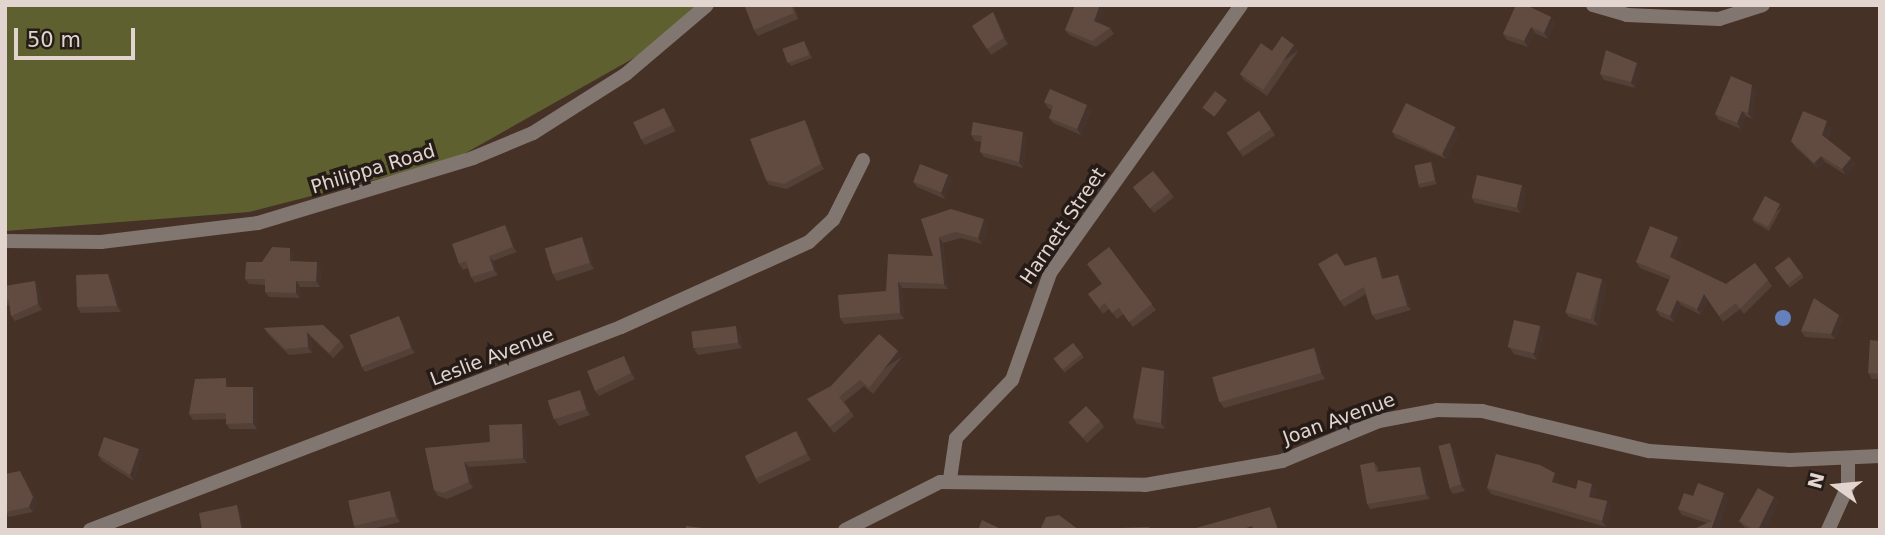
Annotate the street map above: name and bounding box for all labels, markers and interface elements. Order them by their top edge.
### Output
scale bar [18,14,138,58]
text: 50 m [27,28,81,52]
street label: Philippa Road [308,139,438,199]
street label: Harnett Street [1016,163,1110,289]
street label: Leslie Avenue [427,323,557,391]
street label: Joan Avenue [1280,388,1398,450]
north arrow [1801,451,1871,521]
text: N [1803,470,1828,491]

